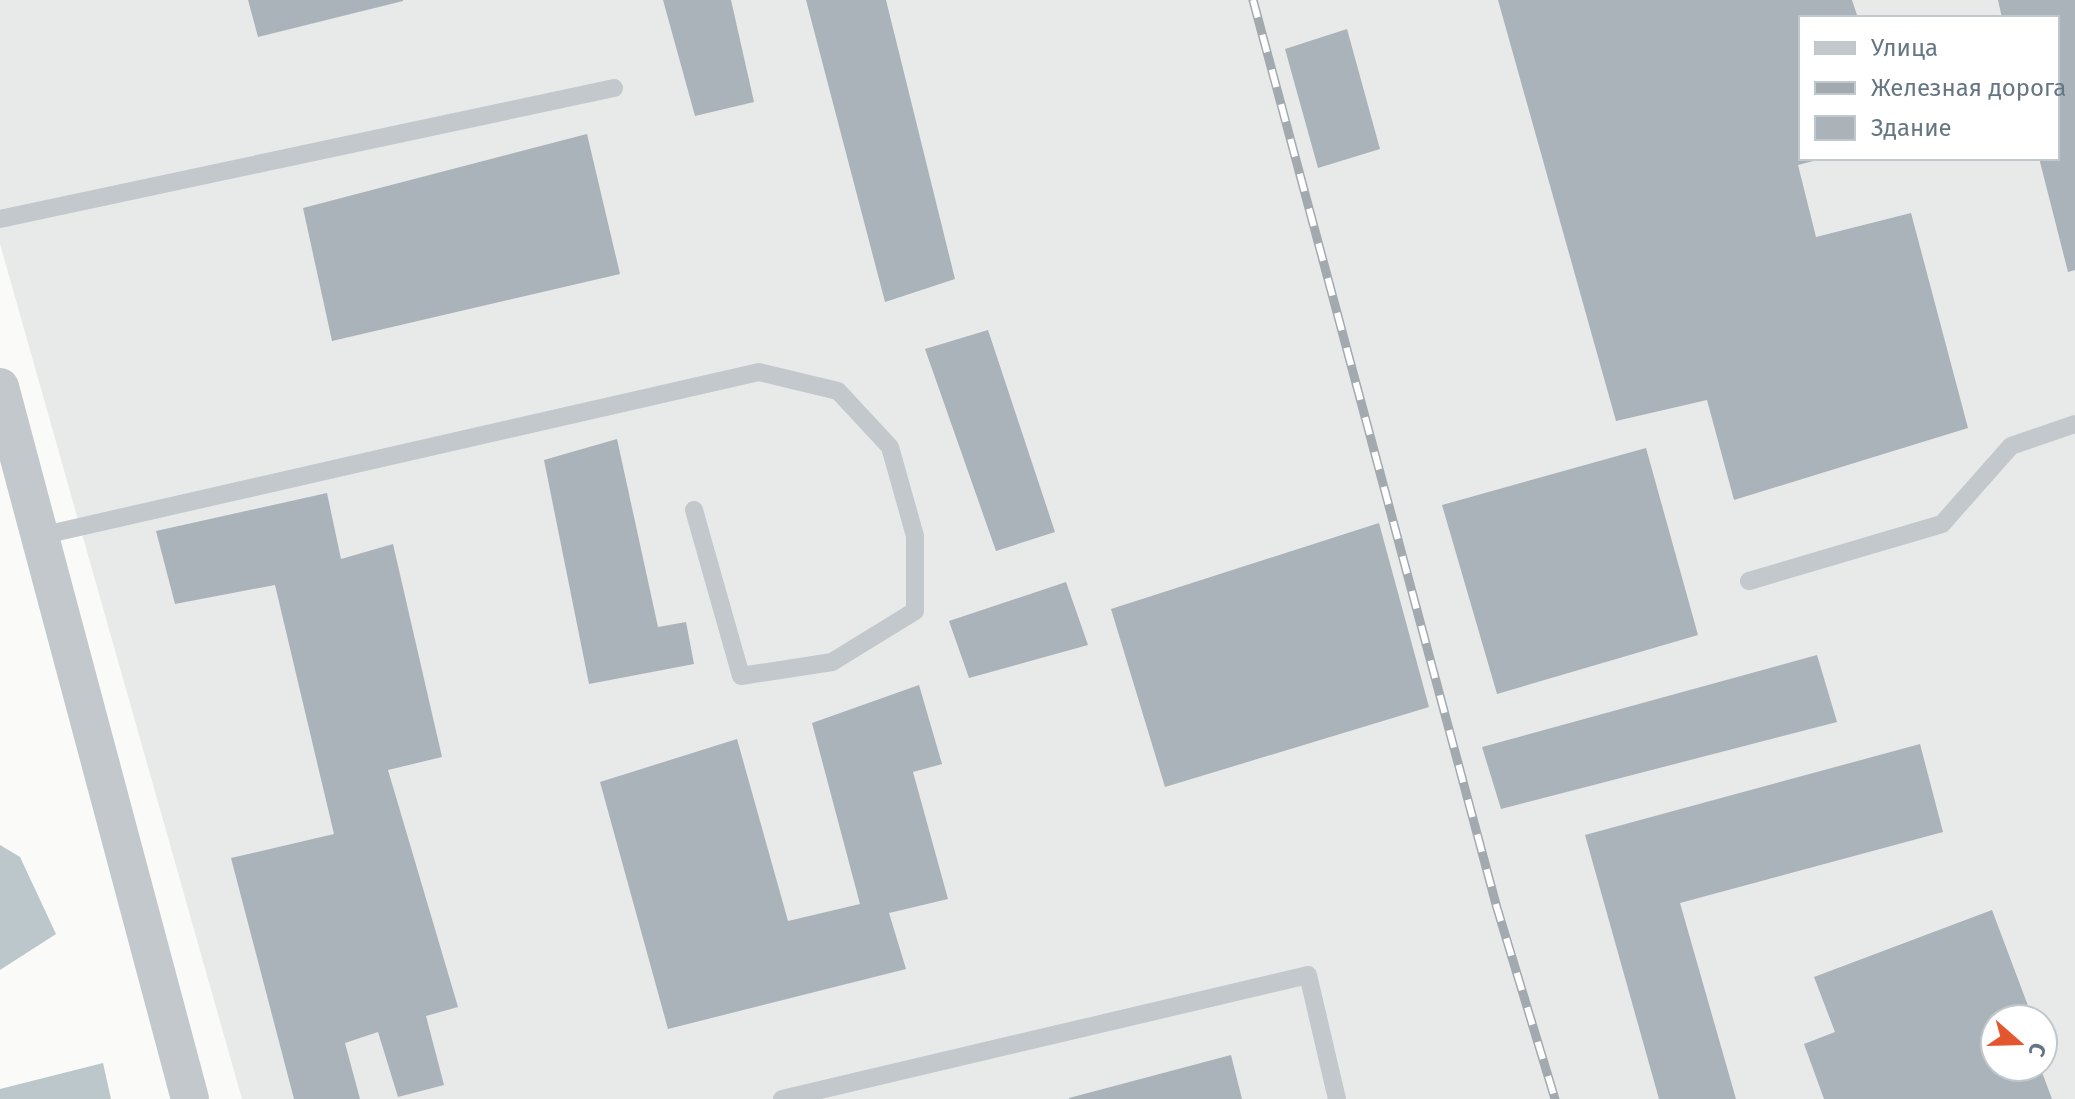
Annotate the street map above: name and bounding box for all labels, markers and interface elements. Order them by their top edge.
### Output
legend [1799,16,2059,160]
text: Улица [1871,34,1938,62]
text: Железная дорога [1871,74,2066,102]
text: Здание [1871,114,1952,142]
north arrow [1979,1003,2059,1083]
text: С [2022,1039,2052,1061]

